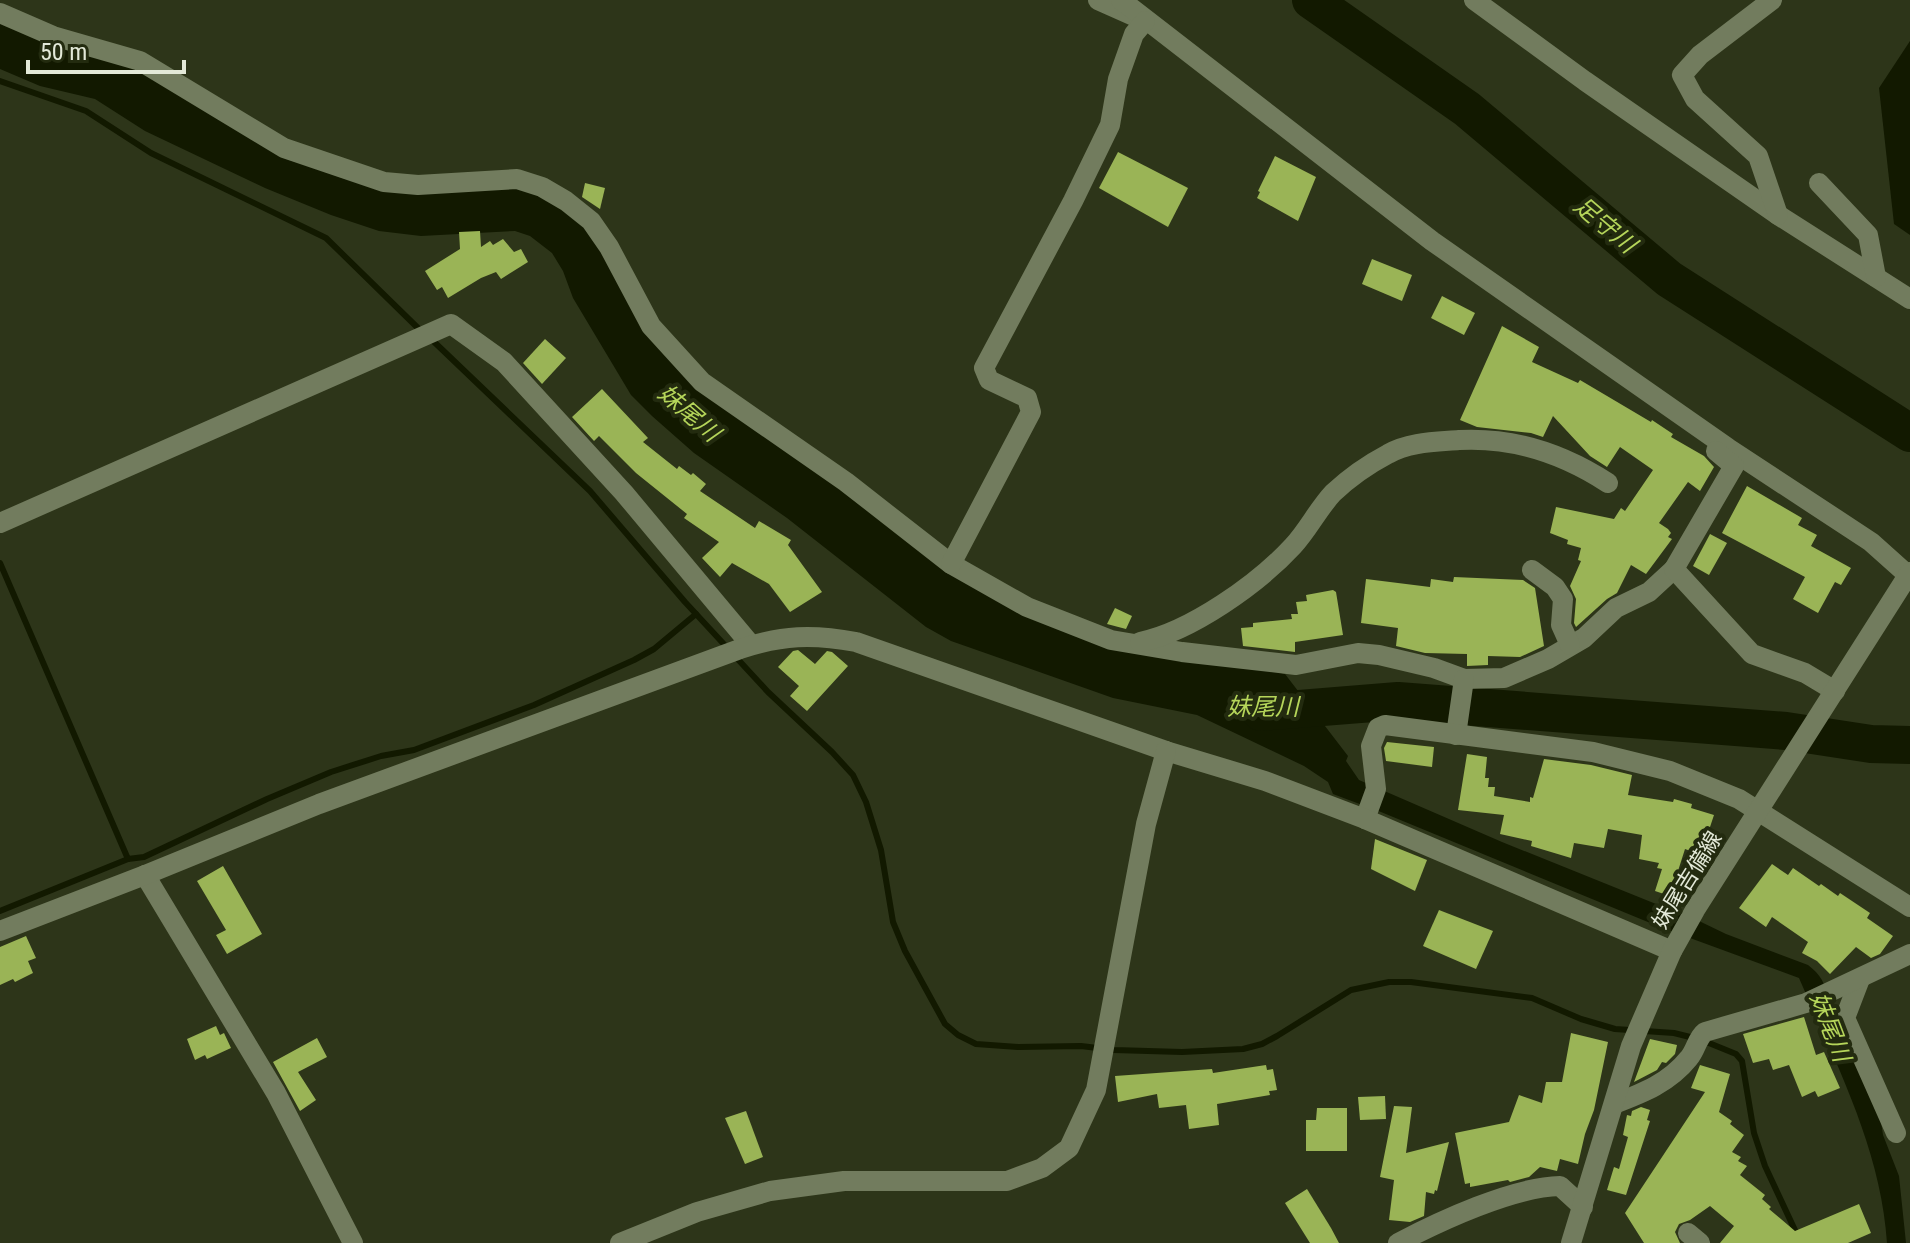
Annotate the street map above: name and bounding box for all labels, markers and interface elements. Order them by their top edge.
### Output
scale bar [28,24,184,74]
text: 50 m [40,38,87,66]
water label: 足守川 [1568,191,1644,261]
water label: 妹尾川 [653,379,728,449]
water label: 妹尾川 [1227,693,1302,721]
street label: 妹尾吉備線 [1647,827,1727,933]
water label: 妹尾川 [1804,988,1857,1068]

